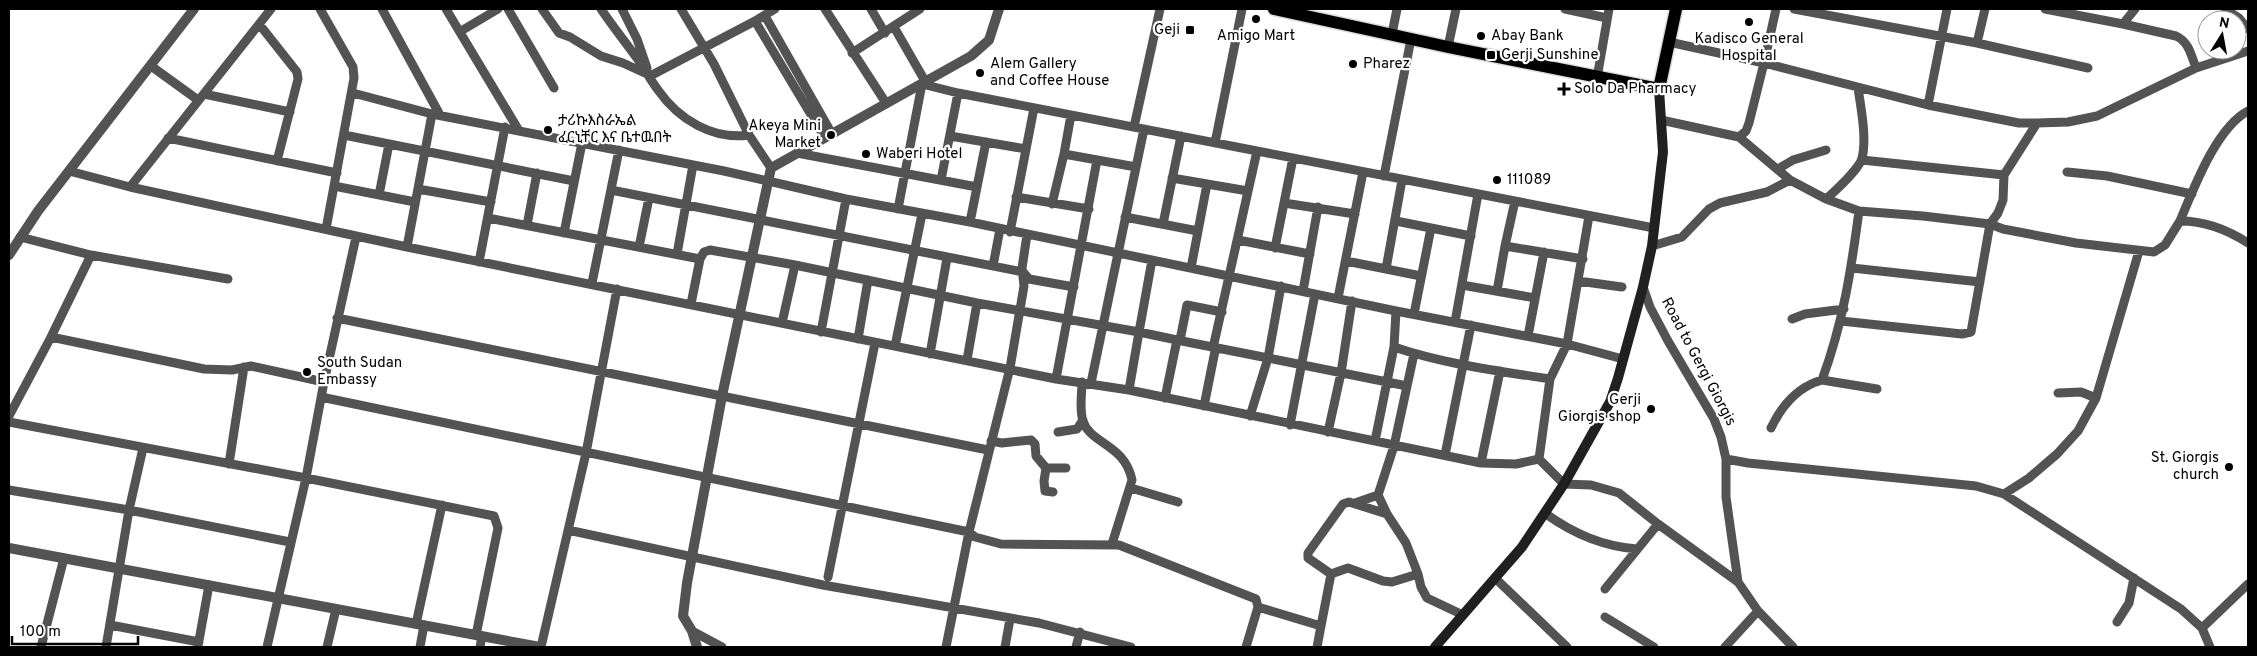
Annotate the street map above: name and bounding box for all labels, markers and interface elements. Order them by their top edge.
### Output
north arrow [2197,10,2247,60]
marker: Amigo Mart [1250,13,1262,25]
text: N [2218,14,2231,33]
marker: Kadisco General Hospital [1743,16,1755,28]
place label: Geji [1154,21,1180,40]
marker: Geji [1184,24,1196,36]
place label: Amigo Mart [1217,27,1295,46]
place label: Abay Bank [1491,27,1564,46]
marker: Abay Bank [1475,30,1487,42]
place label: Kadisco General Hospital [1694,30,1804,66]
place label: Gerji Sunshine [1501,46,1598,65]
marker: Gerji Sunshine [1485,49,1497,61]
place label: Alem Gallery and Coffee House [990,55,1109,91]
place label: Pharez [1363,55,1410,74]
marker: Pharez [1347,58,1359,70]
marker: Alem Gallery and Coffee House [974,67,986,79]
place label: Solo Da Pharmacy [1574,80,1697,99]
marker: Solo Da Pharmacy [1558,83,1570,95]
place label: ታሪኩእስራኤል ፈርኒቸር እና ቤተዉበት [558,112,671,148]
place label: Akeya Mini Market [748,117,821,153]
marker: ታሪኩእስራኤል ፈርኒቸር እና ቤተዉበት [542,124,554,136]
marker: Akeya Mini Market [825,129,837,141]
place label: Waberi Hotel [876,145,962,164]
marker: Waberi Hotel [860,148,872,160]
place label: 111089 [1507,171,1551,190]
marker: 111089 [1491,174,1503,186]
street label: Road to Gergi Giorgis [1656,295,1740,429]
place label: South Sudan Embassy [317,354,402,390]
marker: South Sudan Embassy [301,366,313,378]
place label: Gerji Giorgis shop [1558,391,1641,427]
marker: Gerji Giorgis shop [1645,403,1657,415]
place label: St. Giorgis church [2151,449,2219,485]
marker: St. Giorgis church [2223,461,2235,473]
scale bar [12,614,139,646]
text: 100 m [20,623,61,642]

